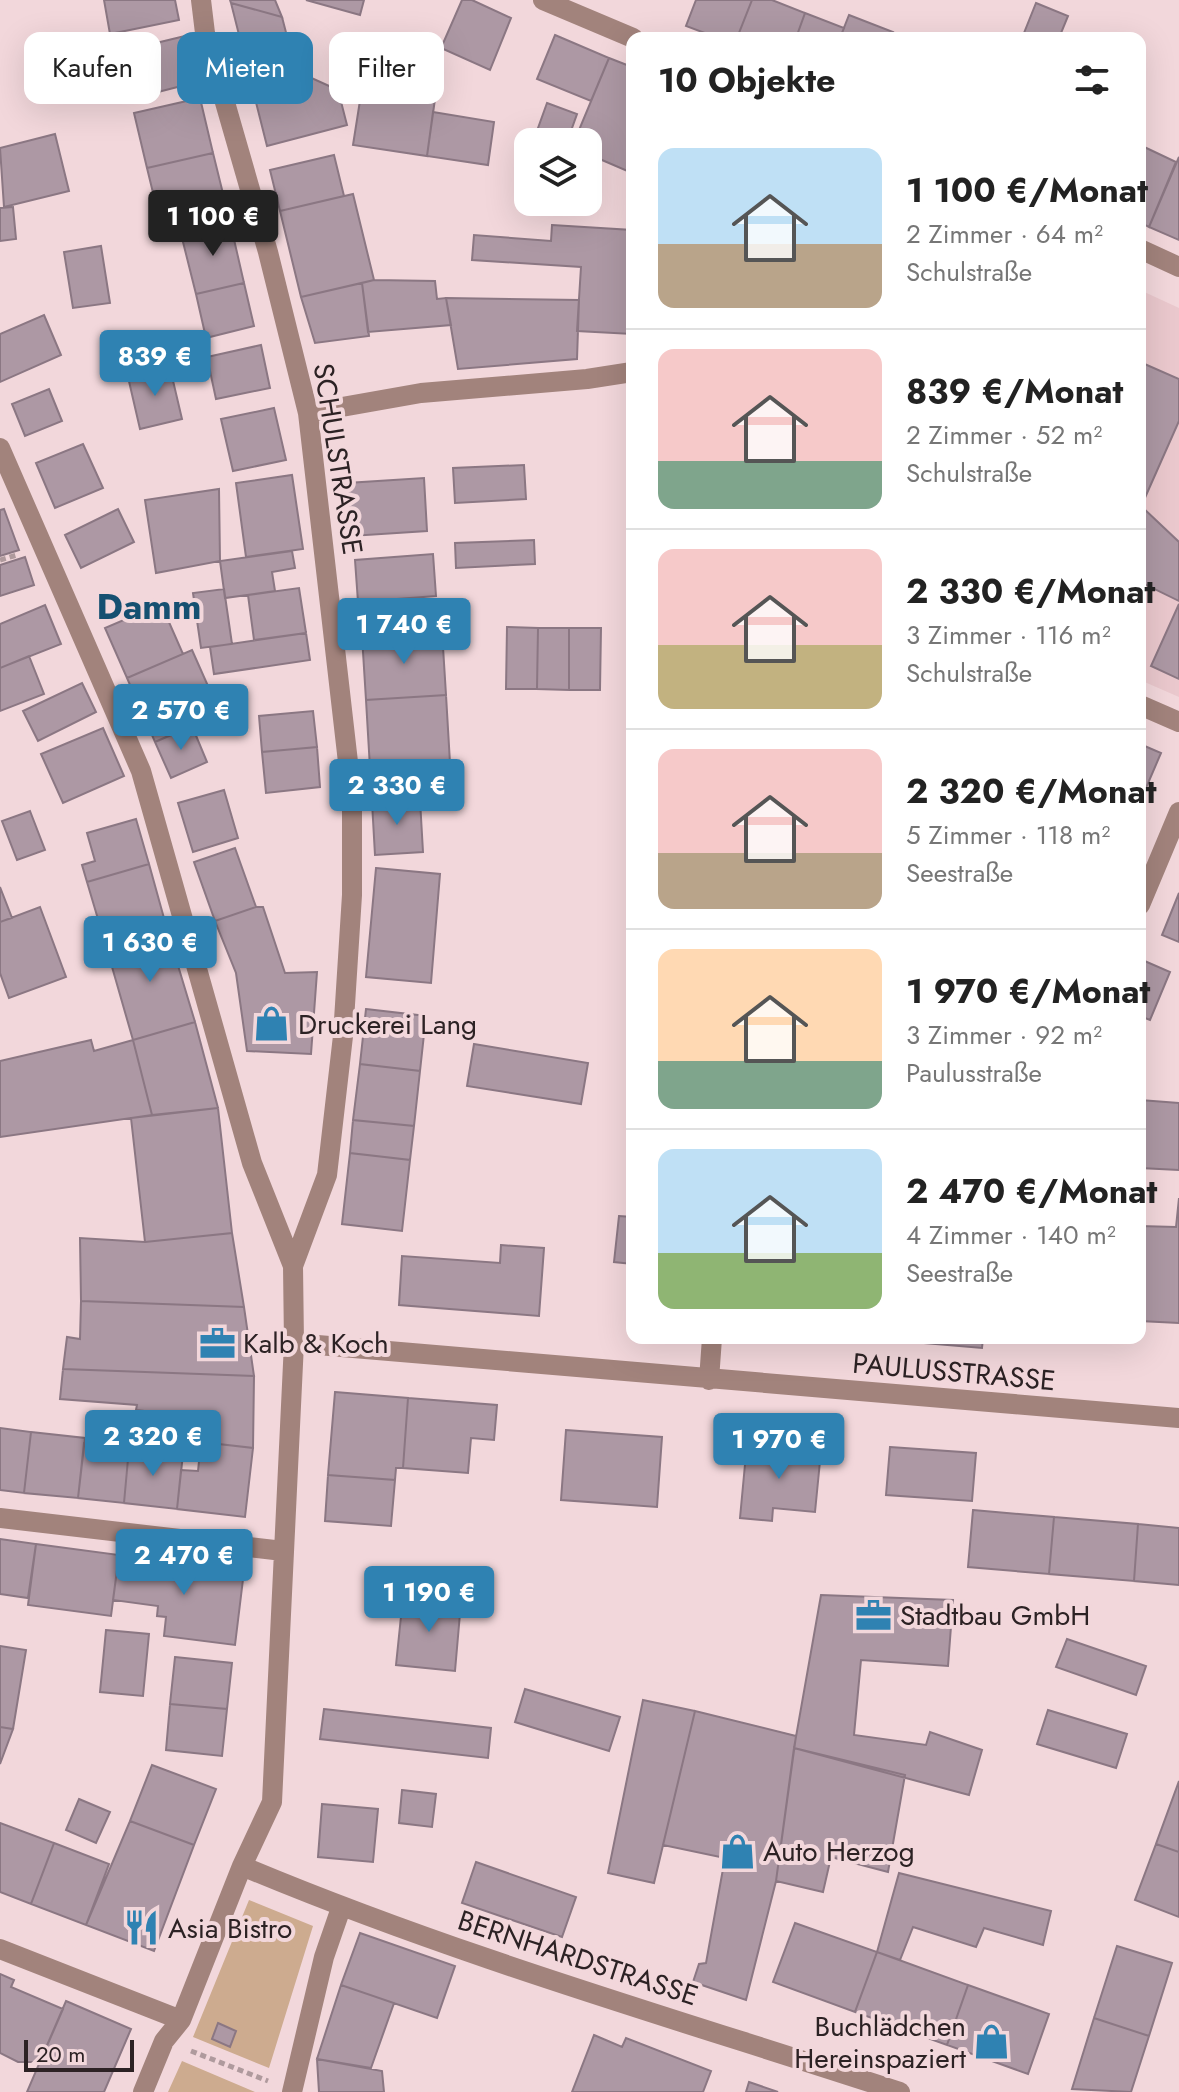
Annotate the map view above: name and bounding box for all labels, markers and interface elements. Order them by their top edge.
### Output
chip: Kaufen [24,32,161,104]
chip: Mieten [177,32,313,104]
chip: Filter [329,32,444,104]
text: 10 Objekte [658,56,836,105]
icon: filters [1070,58,1114,102]
map controls [514,128,602,216]
button: layers [514,128,602,216]
text: 1 100 €/Monat [906,166,1148,215]
icon: home [722,180,818,276]
pin: 1 100 € [139,190,287,258]
text: 1 100 € [166,197,260,235]
text: 2 Zimmer · 64 m² [906,215,1103,253]
text: Schulstraße [906,253,1032,291]
pin: 839 € [99,330,211,398]
text: 839 € [118,337,192,375]
street label: SCHULSTRASSE [303,360,373,558]
text: 839 €/Monat [906,367,1123,416]
icon: home [722,381,818,477]
text: 2 Zimmer · 52 m² [906,416,1102,454]
text: Schulstraße [906,454,1032,492]
text: 2 330 €/Monat [906,567,1155,616]
district label: Damm [97,580,201,632]
icon: home [722,581,818,677]
pin: 1 740 € [330,598,478,666]
text: 1 740 € [356,605,452,643]
text: 3 Zimmer · 116 m² [906,616,1111,654]
text: Schulstraße [906,654,1032,692]
pin: 2 570 € [107,684,255,752]
text: 2 570 € [131,691,231,729]
pin: 2 330 € [323,759,471,827]
text: 2 330 € [347,766,447,804]
text: 2 320 €/Monat [906,767,1157,816]
icon: home [722,781,818,877]
text: 5 Zimmer · 118 m² [906,816,1110,854]
text: Seestraße [906,854,1013,892]
pin: 1 630 € [76,916,224,984]
text: 1 630 € [102,923,198,961]
text: 1 970 €/Monat [906,967,1150,1016]
icon: home [722,981,818,1077]
place label: Druckerei Lang [298,1004,477,1045]
shop icon: Druckerei Lang [253,1005,291,1043]
text: 3 Zimmer · 92 m² [906,1016,1102,1054]
text: Paulusstraße [906,1054,1042,1092]
text: 2 470 €/Monat [906,1167,1157,1216]
icon: home [722,1181,818,1277]
text: 4 Zimmer · 140 m² [906,1216,1116,1254]
text: Seestraße [906,1254,1013,1292]
place label: Kalb & Koch [243,1323,389,1364]
office icon: Kalb & Koch [198,1324,236,1362]
street label: PAULUSSTRASSE [851,1343,1057,1401]
pin: 2 320 € [79,1410,227,1478]
pin: 1 970 € [705,1413,853,1481]
text: 2 320 € [103,1417,203,1455]
text: 1 970 € [731,1420,827,1458]
pin: 2 470 € [110,1529,258,1597]
text: 2 470 € [134,1536,234,1574]
pin: 1 190 € [355,1566,503,1634]
text: 1 190 € [382,1573,476,1611]
place label: Stadtbau GmbH [900,1595,1090,1636]
office icon: Stadtbau GmbH [855,1596,893,1634]
place label: Auto Herzog [763,1831,915,1872]
shop icon: Auto Herzog [718,1832,756,1870]
street label: BERNHARDSTRASSE [453,1900,703,2016]
place label: Asia Bistro [168,1908,292,1949]
restaurant icon: Asia Bistro [123,1909,161,1947]
place label: Buchlädchen Hereinspaziert [794,2006,966,2079]
shop icon: Buchlädchen Hereinspaziert [973,2023,1011,2061]
scale bar [24,2036,134,2072]
text: 20 m [36,2038,85,2070]

